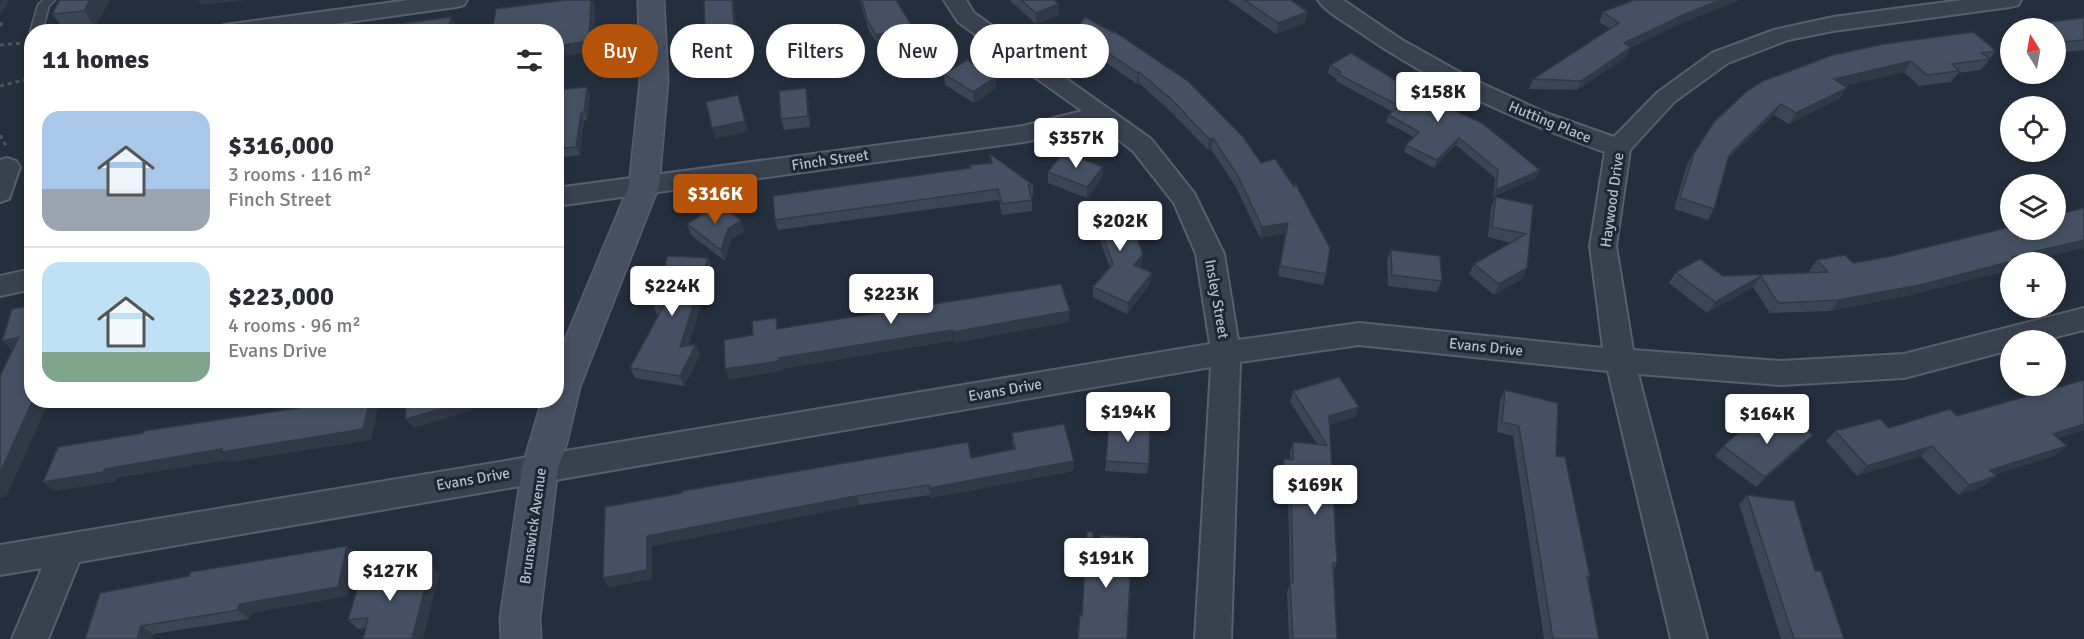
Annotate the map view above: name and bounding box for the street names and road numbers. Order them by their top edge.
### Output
street label: Hutting Place [1506,97,1594,147]
street label: Finch Street [790,146,870,174]
street label: Haywood Drive [1596,151,1628,249]
street label: Insley Street [1201,258,1233,340]
street label: Evans Drive [1448,334,1524,360]
street label: Evans Drive [967,375,1043,405]
street label: Evans Drive [435,464,511,494]
street label: Brunswick Avenue [516,467,550,585]

